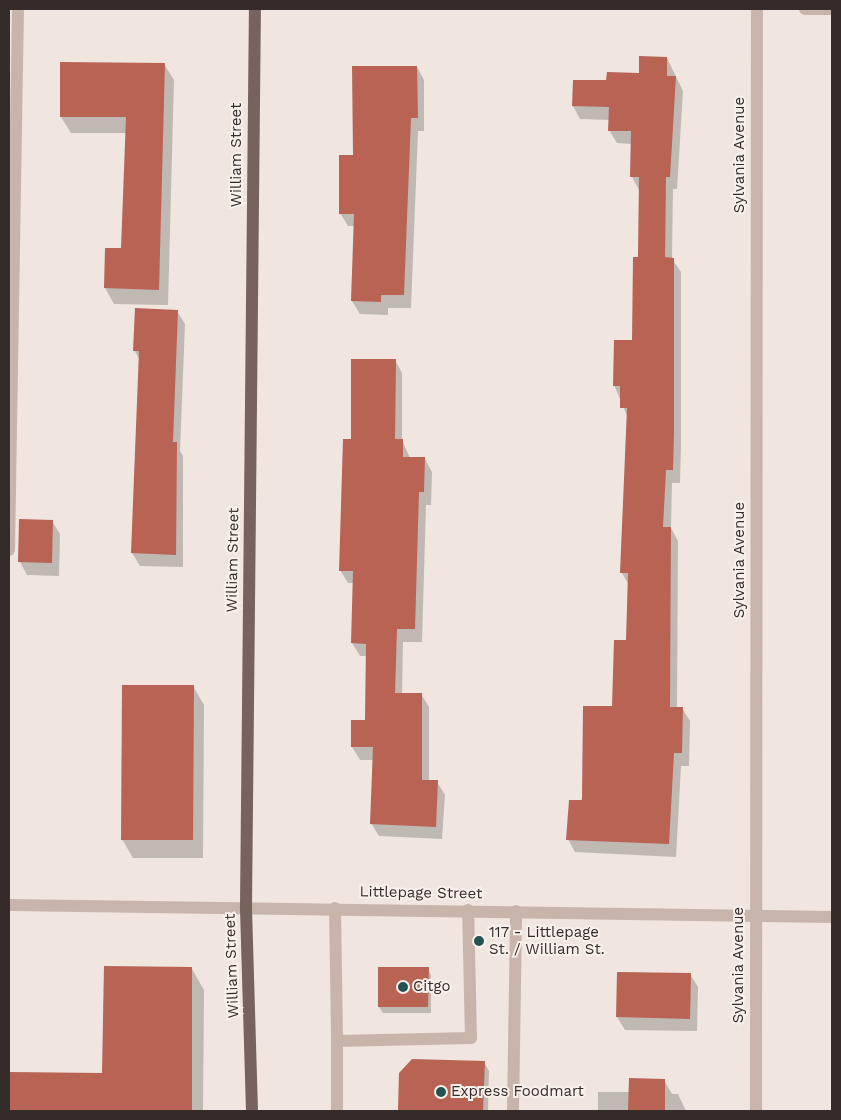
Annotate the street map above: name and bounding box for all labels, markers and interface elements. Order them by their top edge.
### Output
street label: Sylvania Avenue [731,96,749,214]
street label: William Street [228,103,246,207]
street label: Sylvania Avenue [731,501,749,619]
street label: William Street [223,508,243,612]
street label: Littlepage Street [360,883,482,903]
street label: Sylvania Avenue [730,906,748,1024]
street label: William Street [221,913,243,1019]
place label: 117 - Littlepage St. / William St. [489,923,605,958]
marker: 117 - Littlepage St. / William St. [473,935,485,947]
place label: Citgo [413,978,451,996]
marker: Citgo [397,981,409,993]
place label: Express Foodmart [451,1083,584,1101]
marker: Express Foodmart [435,1086,447,1098]

